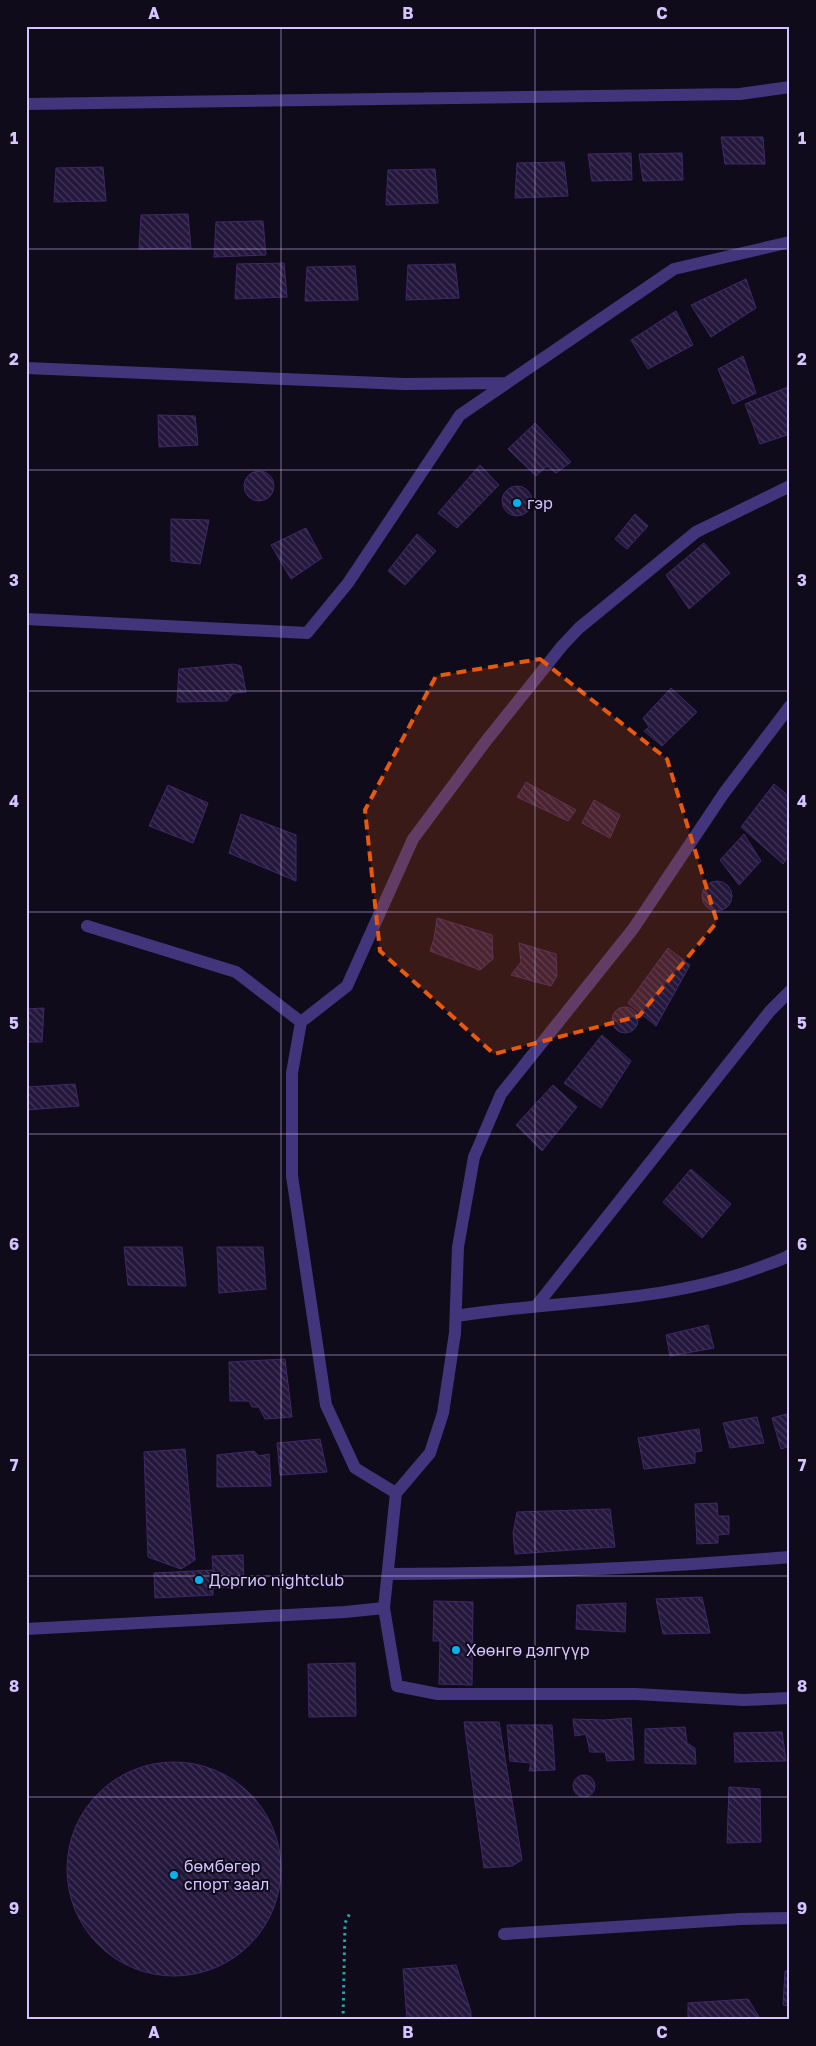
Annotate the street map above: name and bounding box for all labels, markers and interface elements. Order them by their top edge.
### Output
text: A [148,3,160,23]
text: B [402,3,414,23]
text: C [656,3,668,23]
text: 1 [10,128,18,148]
text: 1 [798,128,806,148]
text: 2 [9,349,19,369]
text: 2 [797,349,807,369]
place label: гэр [527,493,553,513]
marker: гэр [511,497,523,509]
text: 3 [9,570,19,590]
text: 3 [797,570,807,590]
text: 4 [9,791,19,811]
text: 4 [797,791,807,811]
text: 5 [9,1013,19,1033]
text: 5 [797,1013,807,1033]
text: 6 [9,1234,19,1254]
text: 6 [797,1234,807,1254]
text: 7 [10,1455,19,1475]
text: 7 [798,1455,807,1475]
place label: Доргио nightclub [209,1570,344,1590]
marker: Доргио nightclub [193,1574,205,1586]
place label: Хөөнгө дэлгүүр [466,1640,590,1660]
marker: Хөөнгө дэлгүүр [450,1644,462,1656]
text: 8 [9,1676,19,1696]
text: 8 [797,1676,807,1696]
place label: бөмбөгөр спорт заал [184,1856,269,1894]
marker: бөмбөгөр спорт заал [168,1869,180,1881]
text: 9 [9,1898,19,1918]
text: 9 [797,1898,807,1918]
text: A [148,2022,160,2042]
text: B [402,2022,414,2042]
text: C [656,2022,668,2042]

